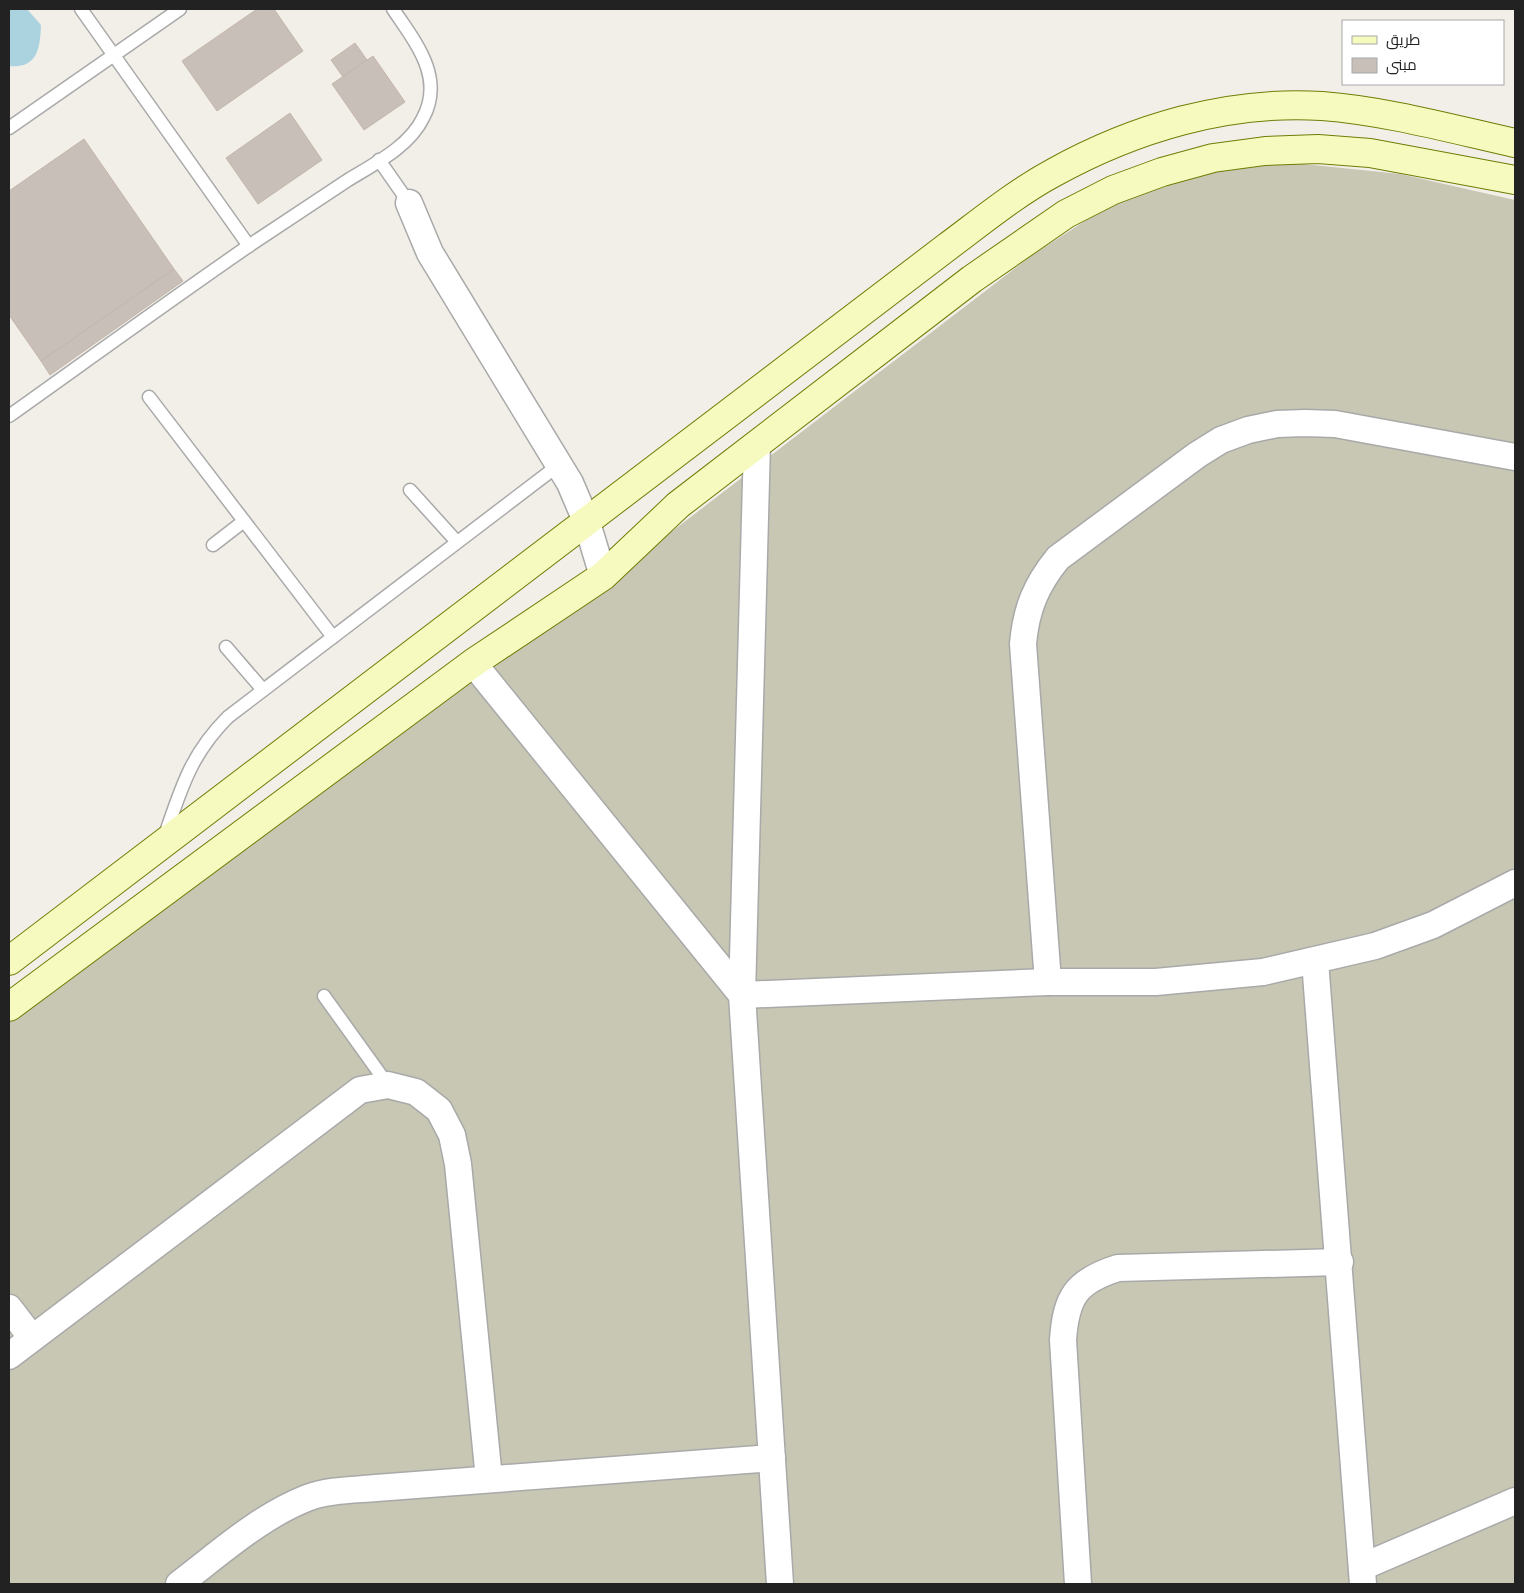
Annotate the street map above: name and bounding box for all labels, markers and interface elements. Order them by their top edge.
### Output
legend [1342,20,1504,85]
text: طريق [1386,33,1420,50]
text: مبنى [1386,58,1417,75]

